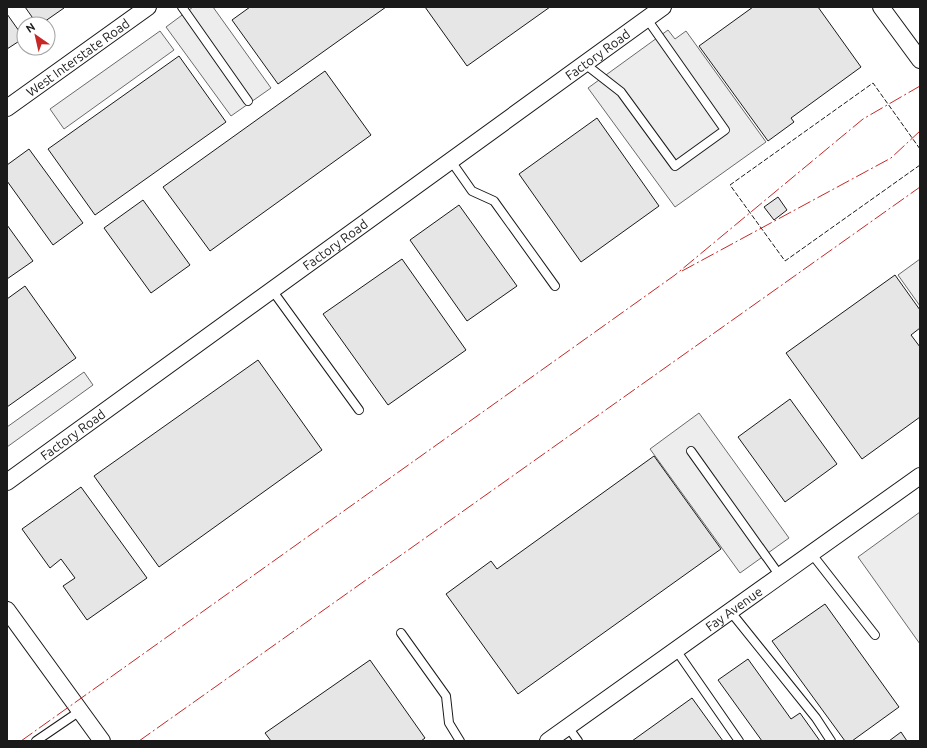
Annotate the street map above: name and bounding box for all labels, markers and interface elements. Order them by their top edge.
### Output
north arrow [16,16,56,56]
street label: West Interstate Road [23,16,132,99]
text: N [24,20,37,35]
street label: Factory Road [562,26,632,82]
street label: Factory Road [300,216,370,273]
street label: Factory Road [38,406,108,463]
street label: Fay Avenue [703,584,765,634]

